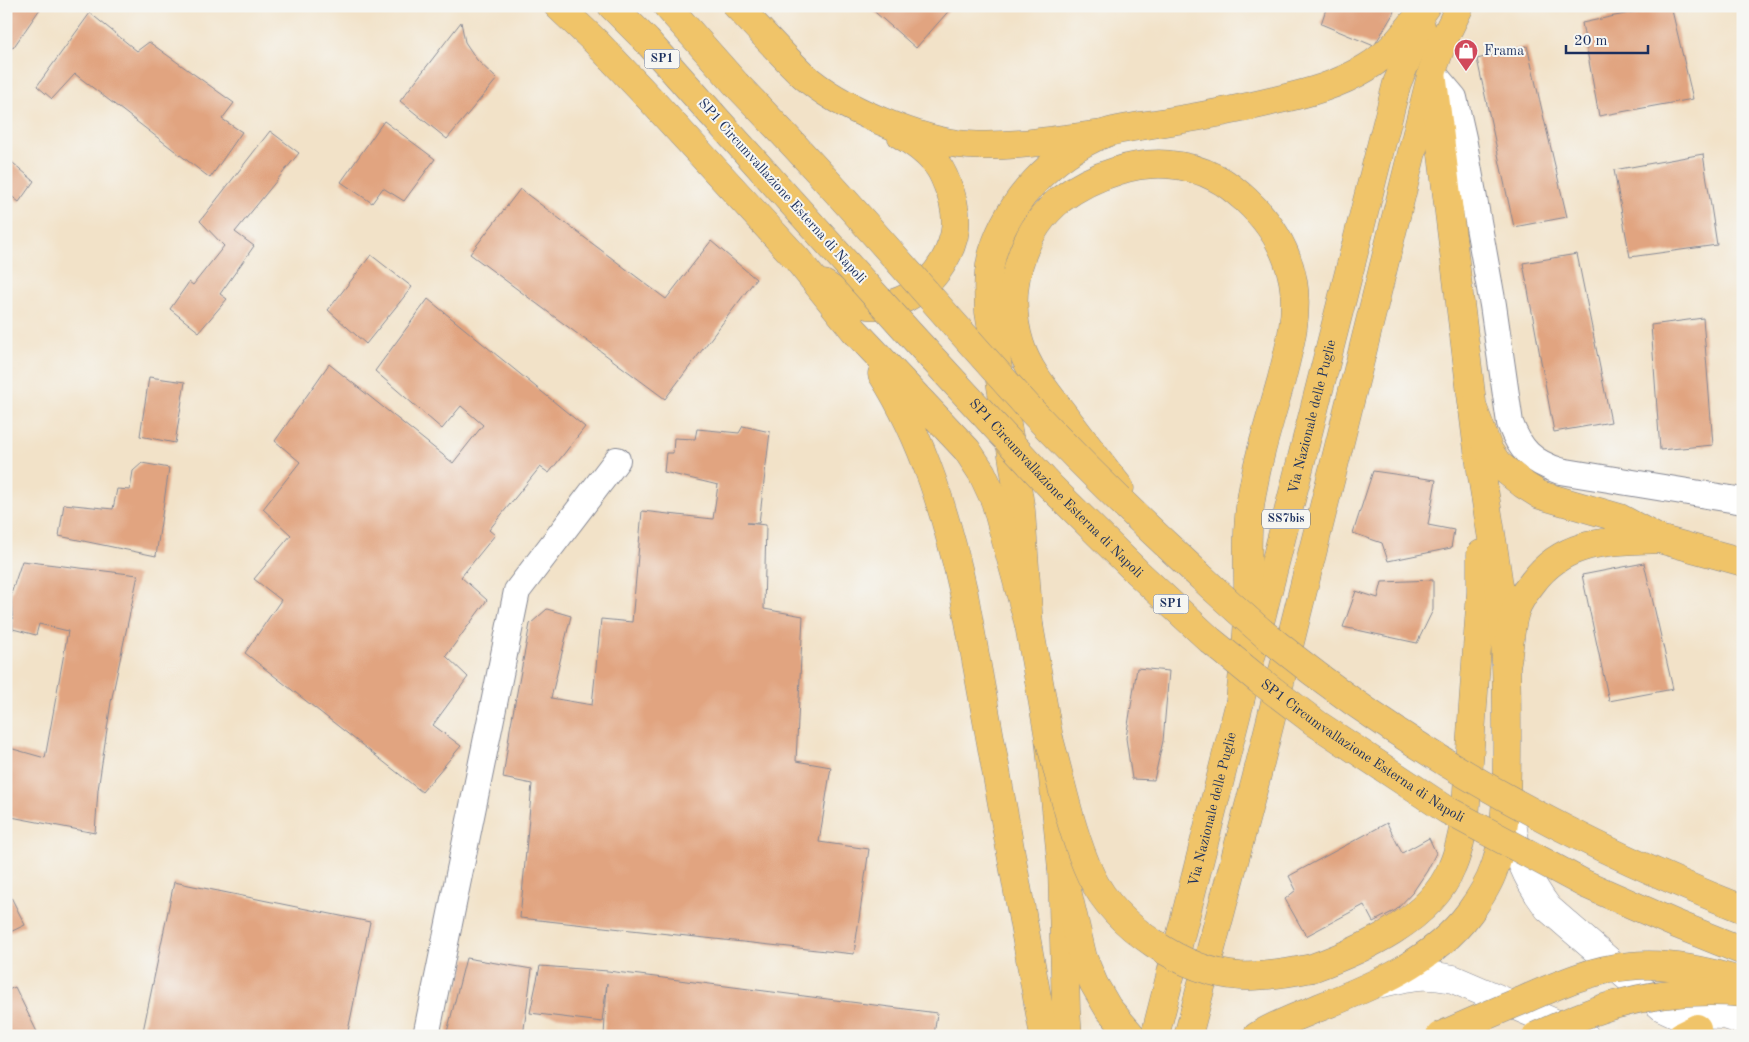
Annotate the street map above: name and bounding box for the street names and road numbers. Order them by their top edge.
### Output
road number: SP1 [644,50,680,68]
street label: SP1 Circumvallazione Esterna di Napoli [696,96,869,286]
street label: Via Nazionale delle Puglie [1286,338,1339,495]
street label: SP1 Circumvallazione Esterna di Napoli [967,396,1146,581]
road number: SS7bis [1262,509,1310,528]
road number: SP1 [1154,594,1188,614]
street label: SP1 Circumvallazione Esterna di Napoli [1258,677,1467,825]
street label: Via Nazionale delle Puglie [1186,731,1239,888]

